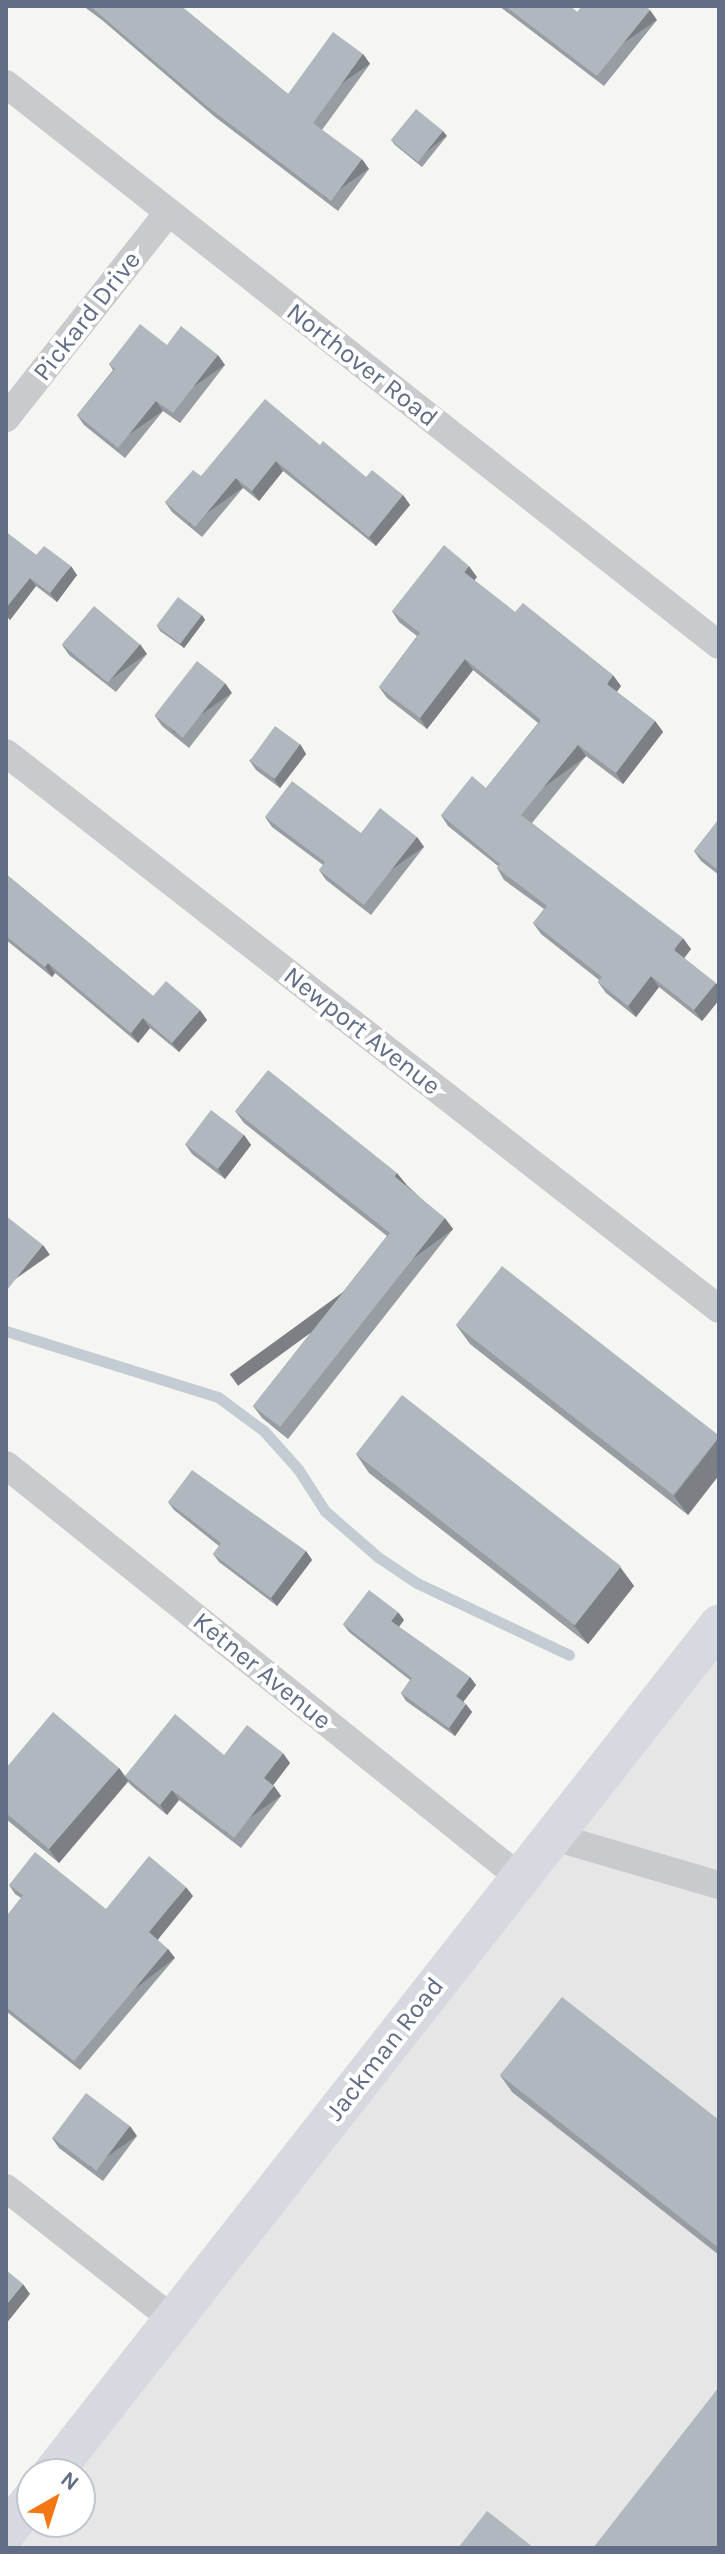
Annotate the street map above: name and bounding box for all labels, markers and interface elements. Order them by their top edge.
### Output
street label: Pickard Drive [27,245,147,387]
street label: Northover Road [280,296,444,434]
street label: Newport Avenue [277,960,447,1102]
street label: Ketner Avenue [186,1606,338,1736]
street label: Jackman Road [319,1971,451,2127]
north arrow [16,2458,96,2538]
text: N [56,2466,84,2496]

